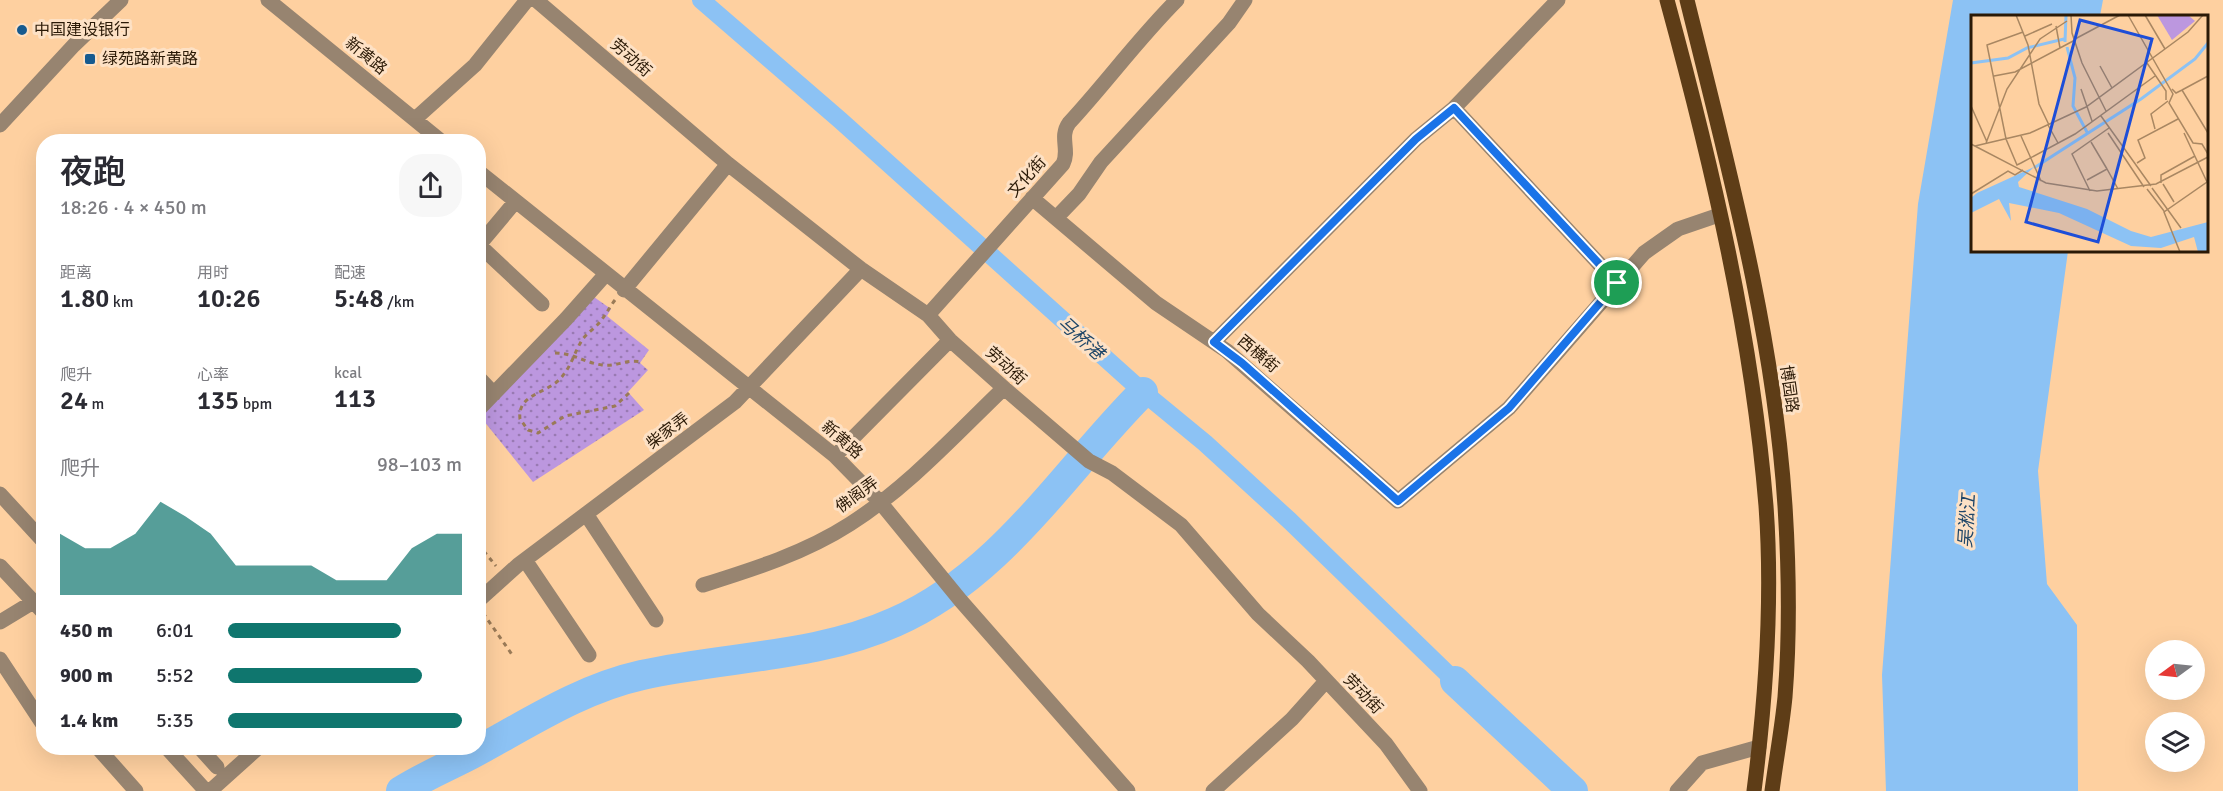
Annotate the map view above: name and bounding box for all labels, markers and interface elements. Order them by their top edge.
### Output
inset map [1971,15,2208,252]
place label: 中国建设银行 [34,20,130,40]
marker: 中国建设银行 [15,23,29,37]
street label: 新黄路 [341,33,391,79]
street label: 劳动街 [606,35,656,81]
place label: 绿苑路新黄路 [102,49,198,69]
marker: 绿苑路新黄路 [83,52,97,66]
text: 夜跑 [60,152,126,193]
street label: 文化街 [1004,152,1050,202]
button: share [399,154,462,217]
text: 18:26 · 4 × 450 m [60,195,207,220]
pin [1591,257,1642,308]
text: 距离 [60,263,92,283]
text: 用时 [197,263,229,283]
text: 配速 [334,263,366,283]
icon: arrive [1600,266,1633,299]
text: 1.80 [60,283,109,315]
text: 10:26 [197,283,261,315]
text: 5:48 [334,283,383,315]
text: km [109,292,134,312]
text: /km [383,292,415,312]
water label: 马桥港 [1054,312,1111,366]
street label: 西横街 [1233,331,1283,377]
street label: 劳动街 [981,343,1031,389]
text: kcal [334,363,362,383]
street label: 博园路 [1776,364,1802,414]
text: 爬升 [60,365,92,385]
text: 心率 [197,365,229,385]
text: 113 [334,383,376,415]
text: 24 [60,385,88,417]
text: 135 [197,385,239,417]
text: m [88,394,104,414]
text: bpm [239,394,272,414]
street label: 柴家弄 [643,409,693,453]
street label: 新黄路 [817,417,867,463]
text: 98–103 m [377,452,462,477]
text: 爬升 [60,456,100,481]
street label: 佛阁弄 [832,473,882,517]
water label: 吴淞江 [1954,491,1980,549]
text: 450 m [60,618,113,643]
text: 6:01 [156,618,194,643]
north arrow [2145,640,2205,700]
map controls [2145,640,2205,772]
text: 900 m [60,663,113,688]
text: 5:52 [156,663,194,688]
street label: 劳动街 [1339,670,1387,718]
text: 1.4 km [60,708,118,733]
text: 5:35 [156,708,194,733]
button: layers [2145,712,2205,772]

